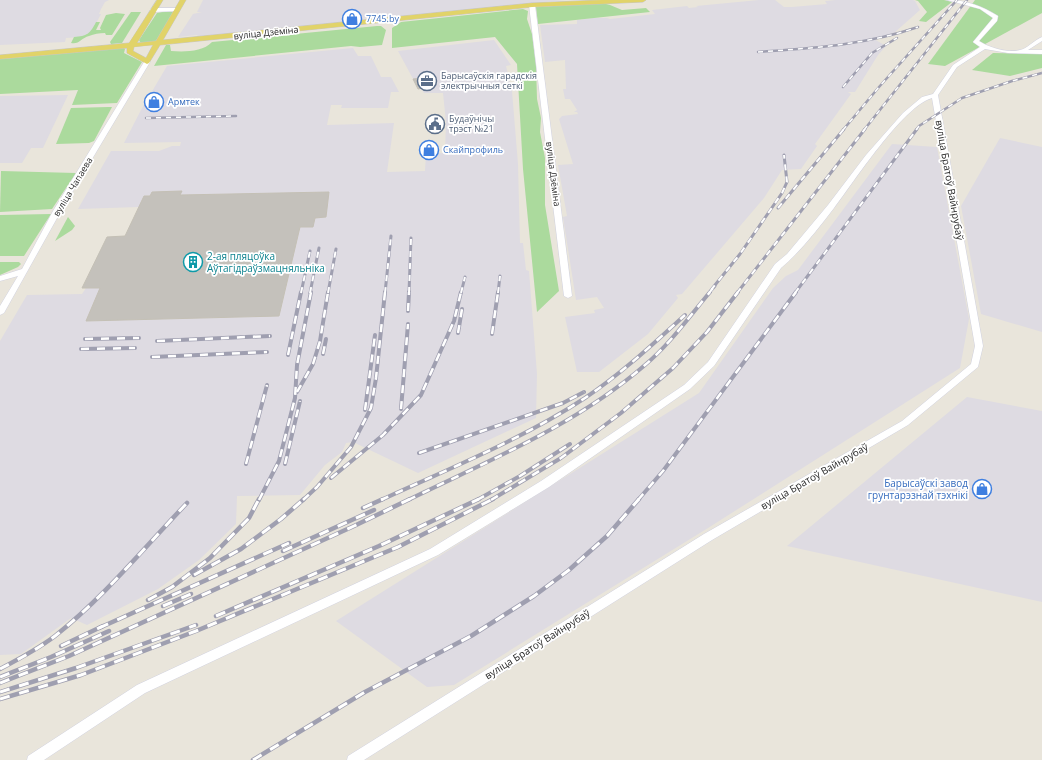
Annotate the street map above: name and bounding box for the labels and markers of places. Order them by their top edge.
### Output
shop icon: 7745.by [341,8,363,30]
place label: 7745.by [366,12,399,25]
place label: Барысаўскія гарадскія электрычныя сеткі [441,69,537,92]
office icon: Барысаўскія гарадскія электрычныя сеткі [416,70,438,92]
shop icon: Армтек [143,91,165,113]
place label: Армтек [168,95,200,108]
place label: Будаўнічы трэст №21 [449,112,494,135]
public building icon: Будаўнічы трэст №21 [424,113,446,135]
shop icon: Скайпрофиль [418,139,440,161]
place label: Скайпрофиль [443,143,503,156]
place label: 2-ая пляцоўка Аўтагідраўзмацняльніка [207,249,325,275]
building icon: 2-ая пляцоўка Аўтагідраўзмацняльніка [182,251,204,273]
place label: Барысаўскі завод грунтарэзнай тэхнікі [868,476,968,502]
shop icon: Барысаўскі завод грунтарэзнай тэхнікі [971,478,993,500]

